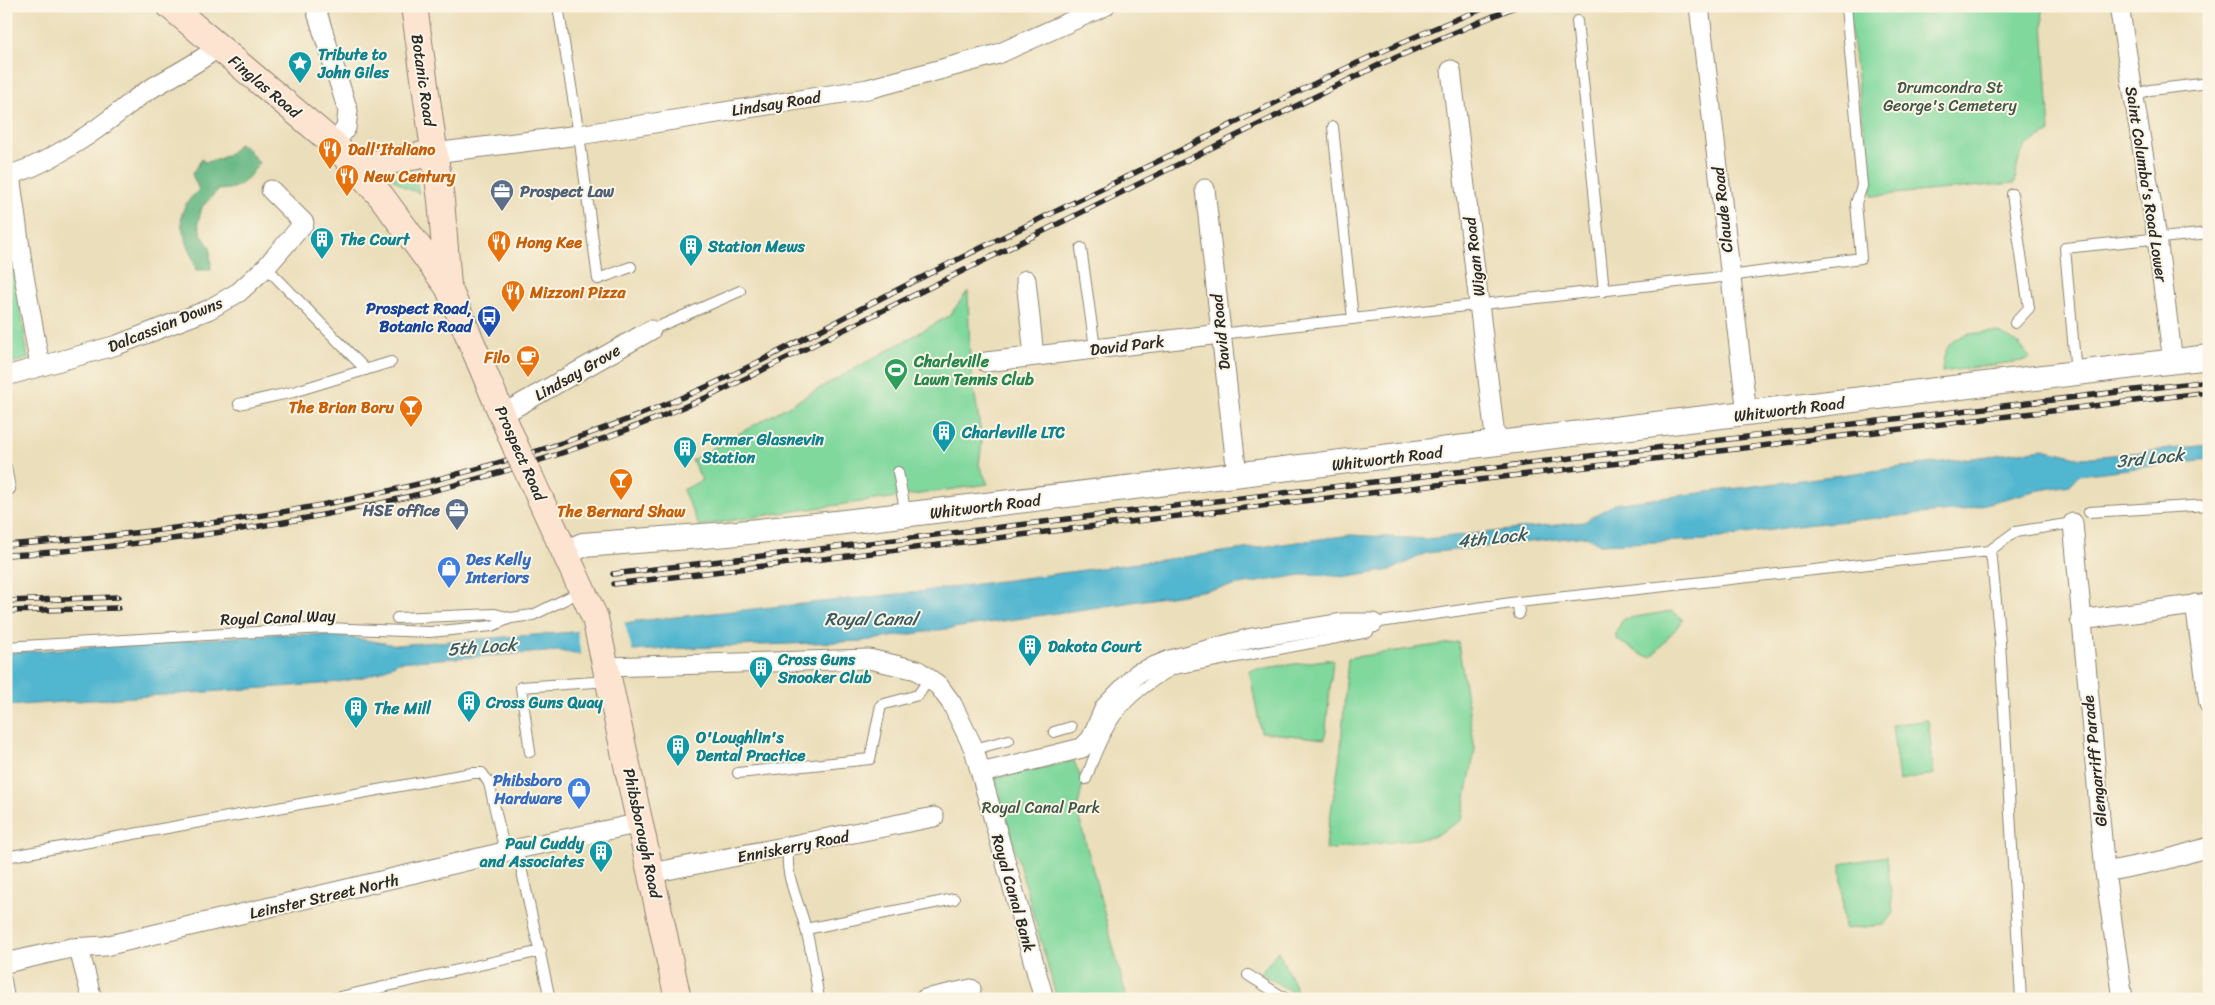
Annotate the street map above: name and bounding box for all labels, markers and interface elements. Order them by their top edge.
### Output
street label: Botanic Road [403,32,445,130]
place label: Tribute to John Giles [317,40,389,87]
street label: Finglas Road [222,47,309,127]
place icon: Tribute to John Giles [287,50,313,84]
park label: Drumcondra St George's Cemetery [1883,73,2018,120]
street label: Lindsay Road [729,82,824,125]
street label: Saint Columba's Road Lower [2117,84,2177,286]
place label: Dall'Italiano [348,135,436,164]
restaurant icon: Dall'Italiano [317,136,343,170]
place label: New Century [363,162,456,191]
restaurant icon: New Century [334,163,360,197]
street label: Claude Road [1703,164,1741,254]
place label: Prospect Law [520,177,615,206]
office icon: Prospect Law [489,178,515,212]
street label: Wigan Road [1455,214,1494,298]
place label: The Court [340,225,411,254]
building icon: The Court [309,226,335,260]
place label: Hong Kee [515,228,582,257]
restaurant icon: Hong Kee [486,229,512,263]
place label: Station Mews [707,232,806,261]
building icon: Station Mews [678,233,704,267]
place label: Mizzoni Pizza [529,278,626,307]
restaurant icon: Mizzoni Pizza [500,279,526,313]
street label: Dalcassian Downs [103,288,228,361]
street label: David Road [1202,291,1239,371]
place label: Prospect Road, Botanic Road [366,294,474,341]
bus stop icon: Prospect Road, Botanic Road [476,304,502,338]
street label: David Park [1088,327,1166,364]
street label: Lindsay Grove [528,336,626,409]
place label: Filo [483,343,511,372]
cafe icon: Filo [515,344,541,378]
place label: Charleville Lawn Tennis Club [913,347,1034,394]
sports icon: Charleville Lawn Tennis Club [883,357,909,391]
street label: Whitworth Road [1732,388,1848,431]
place label: The Brian Boru [289,393,394,422]
bar icon: The Brian Boru [398,394,424,428]
street label: Prospect Road [487,401,555,507]
place label: Charleville LTC [961,418,1065,447]
building icon: Charleville LTC [931,419,957,453]
place label: Former Glasnevin Station [701,425,824,472]
building icon: Former Glasnevin Station [672,435,698,469]
street label: Whitworth Road [1330,437,1446,480]
water label: 3rd Lock [2115,438,2188,477]
bar icon: The Bernard Shaw [608,467,634,501]
street label: Whitworth Road [928,485,1044,528]
place label: HSE office [362,496,441,525]
office icon: HSE office [444,497,470,531]
place label: The Bernard Shaw [557,497,686,526]
water label: 4th Lock [1456,518,1531,558]
place label: Des Kelly Interiors [465,545,531,592]
shop icon: Des Kelly Interiors [436,555,462,589]
street label: Royal Canal Way [220,601,337,634]
water label: Royal Canal [825,603,921,635]
water label: 5th Lock [446,628,520,665]
place label: Dakota Court [1048,632,1142,661]
building icon: Dakota Court [1017,633,1043,667]
place label: Cross Guns Snooker Club [777,645,872,692]
building icon: Cross Guns Snooker Club [748,655,774,689]
place label: Cross Guns Quay [485,688,603,717]
building icon: Cross Guns Quay [456,689,482,723]
place label: The Mill [374,694,432,723]
street label: Glengarriff Parade [2073,694,2116,828]
building icon: The Mill [343,695,369,729]
place label: O'Loughlin's Dental Practice [695,723,806,770]
building icon: O'Loughlin's Dental Practice [665,733,691,767]
street label: Phibsborough Road [615,765,671,902]
place label: Phibsboro Hardware [493,766,562,813]
shop icon: Phibsboro Hardware [566,776,592,810]
park label: Royal Canal Park [982,793,1100,822]
street label: Enniskerry Road [735,821,853,872]
place label: Paul Cuddy and Associates [479,829,585,876]
street label: Royal Canal Bank [983,831,1044,956]
building icon: Paul Cuddy and Associates [588,839,614,873]
street label: Leinster Street North [247,865,402,928]

